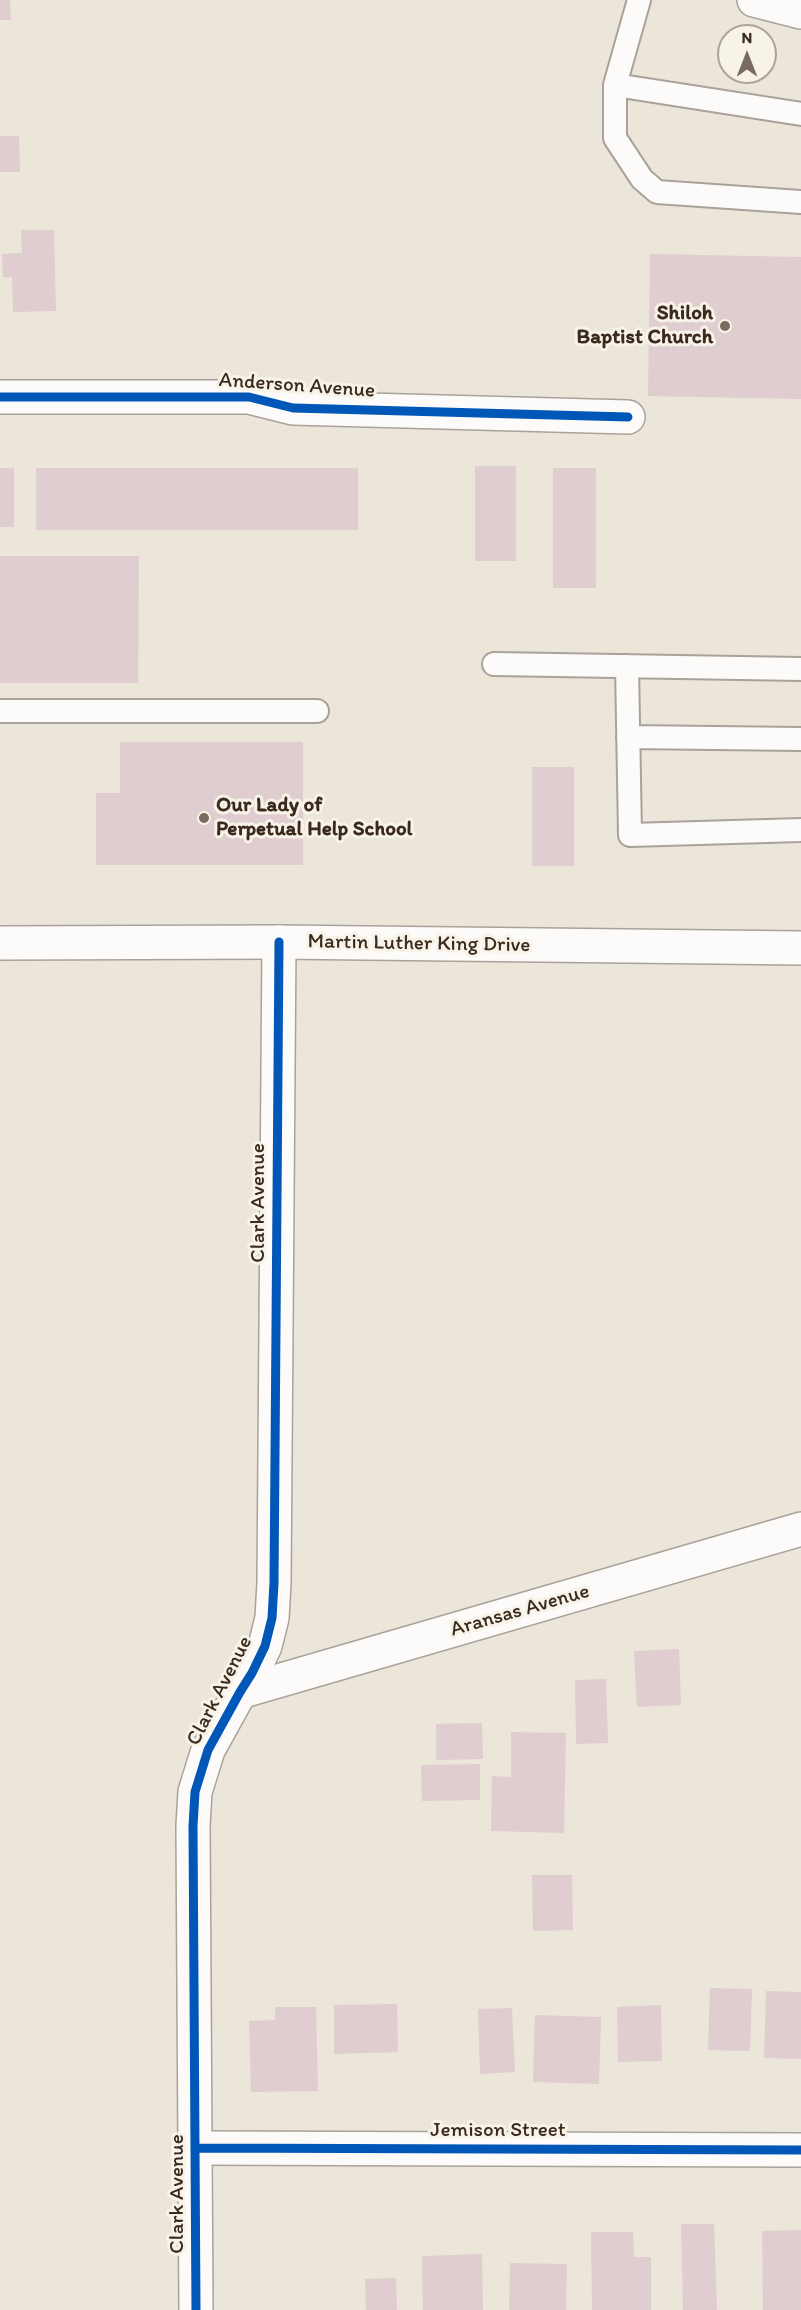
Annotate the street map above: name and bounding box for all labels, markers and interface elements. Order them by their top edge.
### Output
north arrow [717,24,777,84]
text: N [742,28,752,47]
place label: Shiloh Baptist Church [577,301,713,351]
marker: Shiloh Baptist Church [718,319,732,333]
street label: Anderson Avenue [218,368,376,404]
place label: Our Lady of Perpetual Help School [216,793,413,843]
marker: Our Lady of Perpetual Help School [197,811,211,825]
street label: Martin Luther King Drive [307,929,531,959]
street label: Clark Avenue [246,1143,272,1263]
street label: Aransas Avenue [448,1579,592,1643]
street label: Clark Avenue [182,1632,258,1750]
street label: Jemison Street [430,2118,566,2144]
street label: Clark Avenue [165,2134,191,2254]

